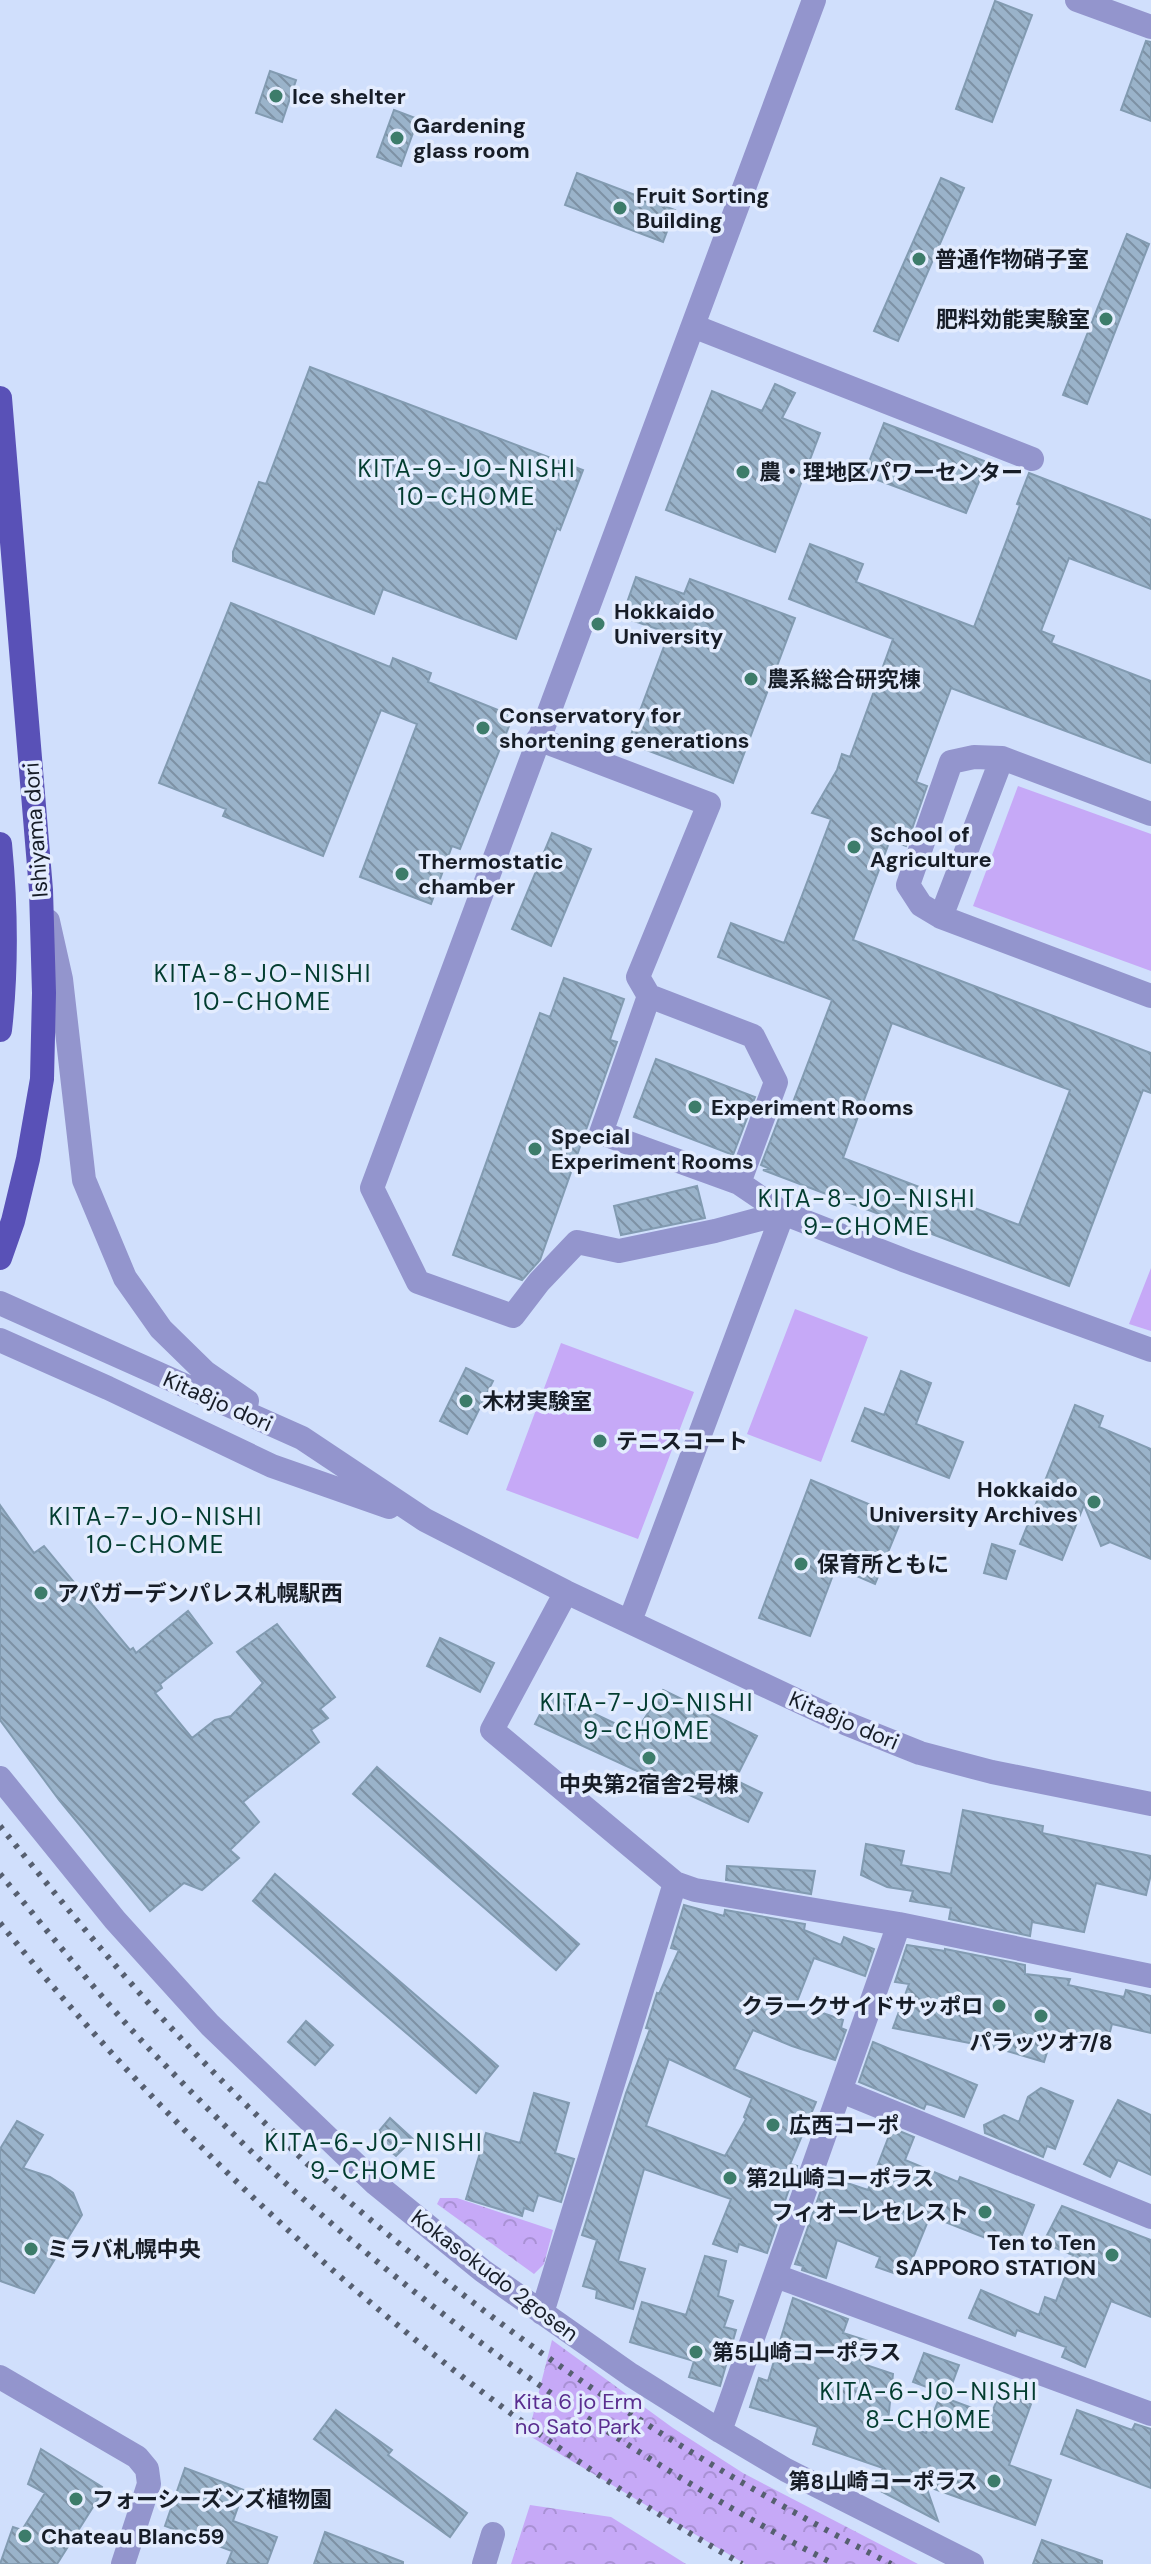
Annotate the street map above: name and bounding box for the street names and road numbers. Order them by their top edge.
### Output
street label: Ishiyama dori [16,761,55,898]
street label: Kita8jo dori [159,1364,277,1438]
street label: Kita8jo dori [784,1684,903,1757]
street label: Kokasokudo 2gosen [405,2203,584,2348]

